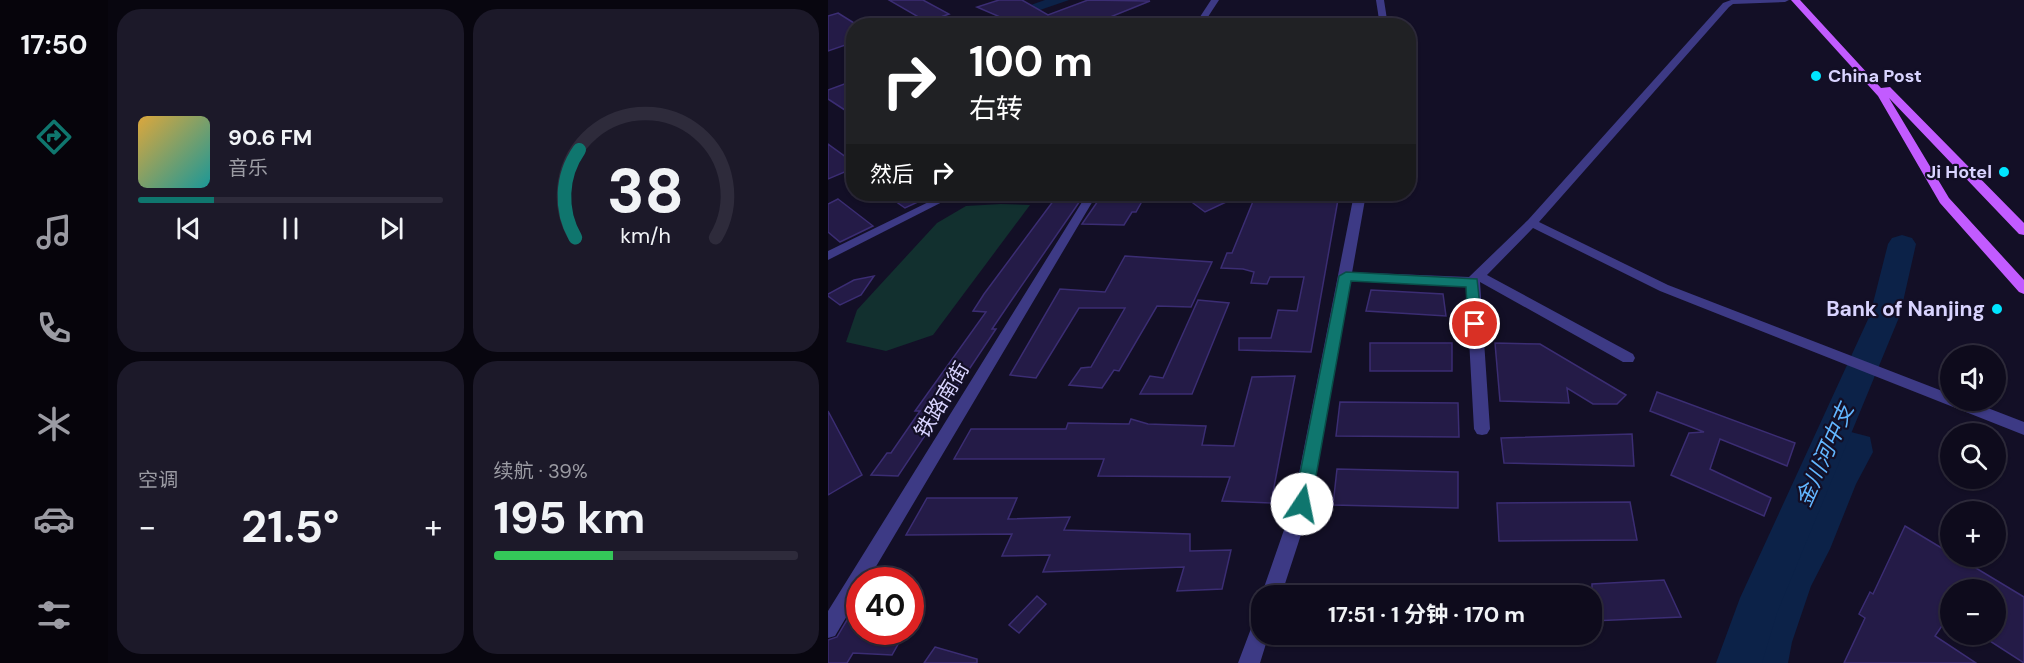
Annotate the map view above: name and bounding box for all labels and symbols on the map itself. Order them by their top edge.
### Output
place label: China Post [1828,64,1922,88]
marker: China Post [1809,69,1823,83]
place label: Ji Hotel [1926,160,1992,184]
marker: Ji Hotel [1997,165,2011,179]
place label: Bank of Nanjing [1826,295,1985,323]
pin [1449,298,1500,349]
marker: Bank of Nanjing [1990,302,2004,316]
street label: 铁路南街 [908,357,976,443]
water label: 金川河中支 [1789,396,1861,511]
position arrow [1270,472,1334,536]
speed limit sign: 40 [846,567,924,645]

